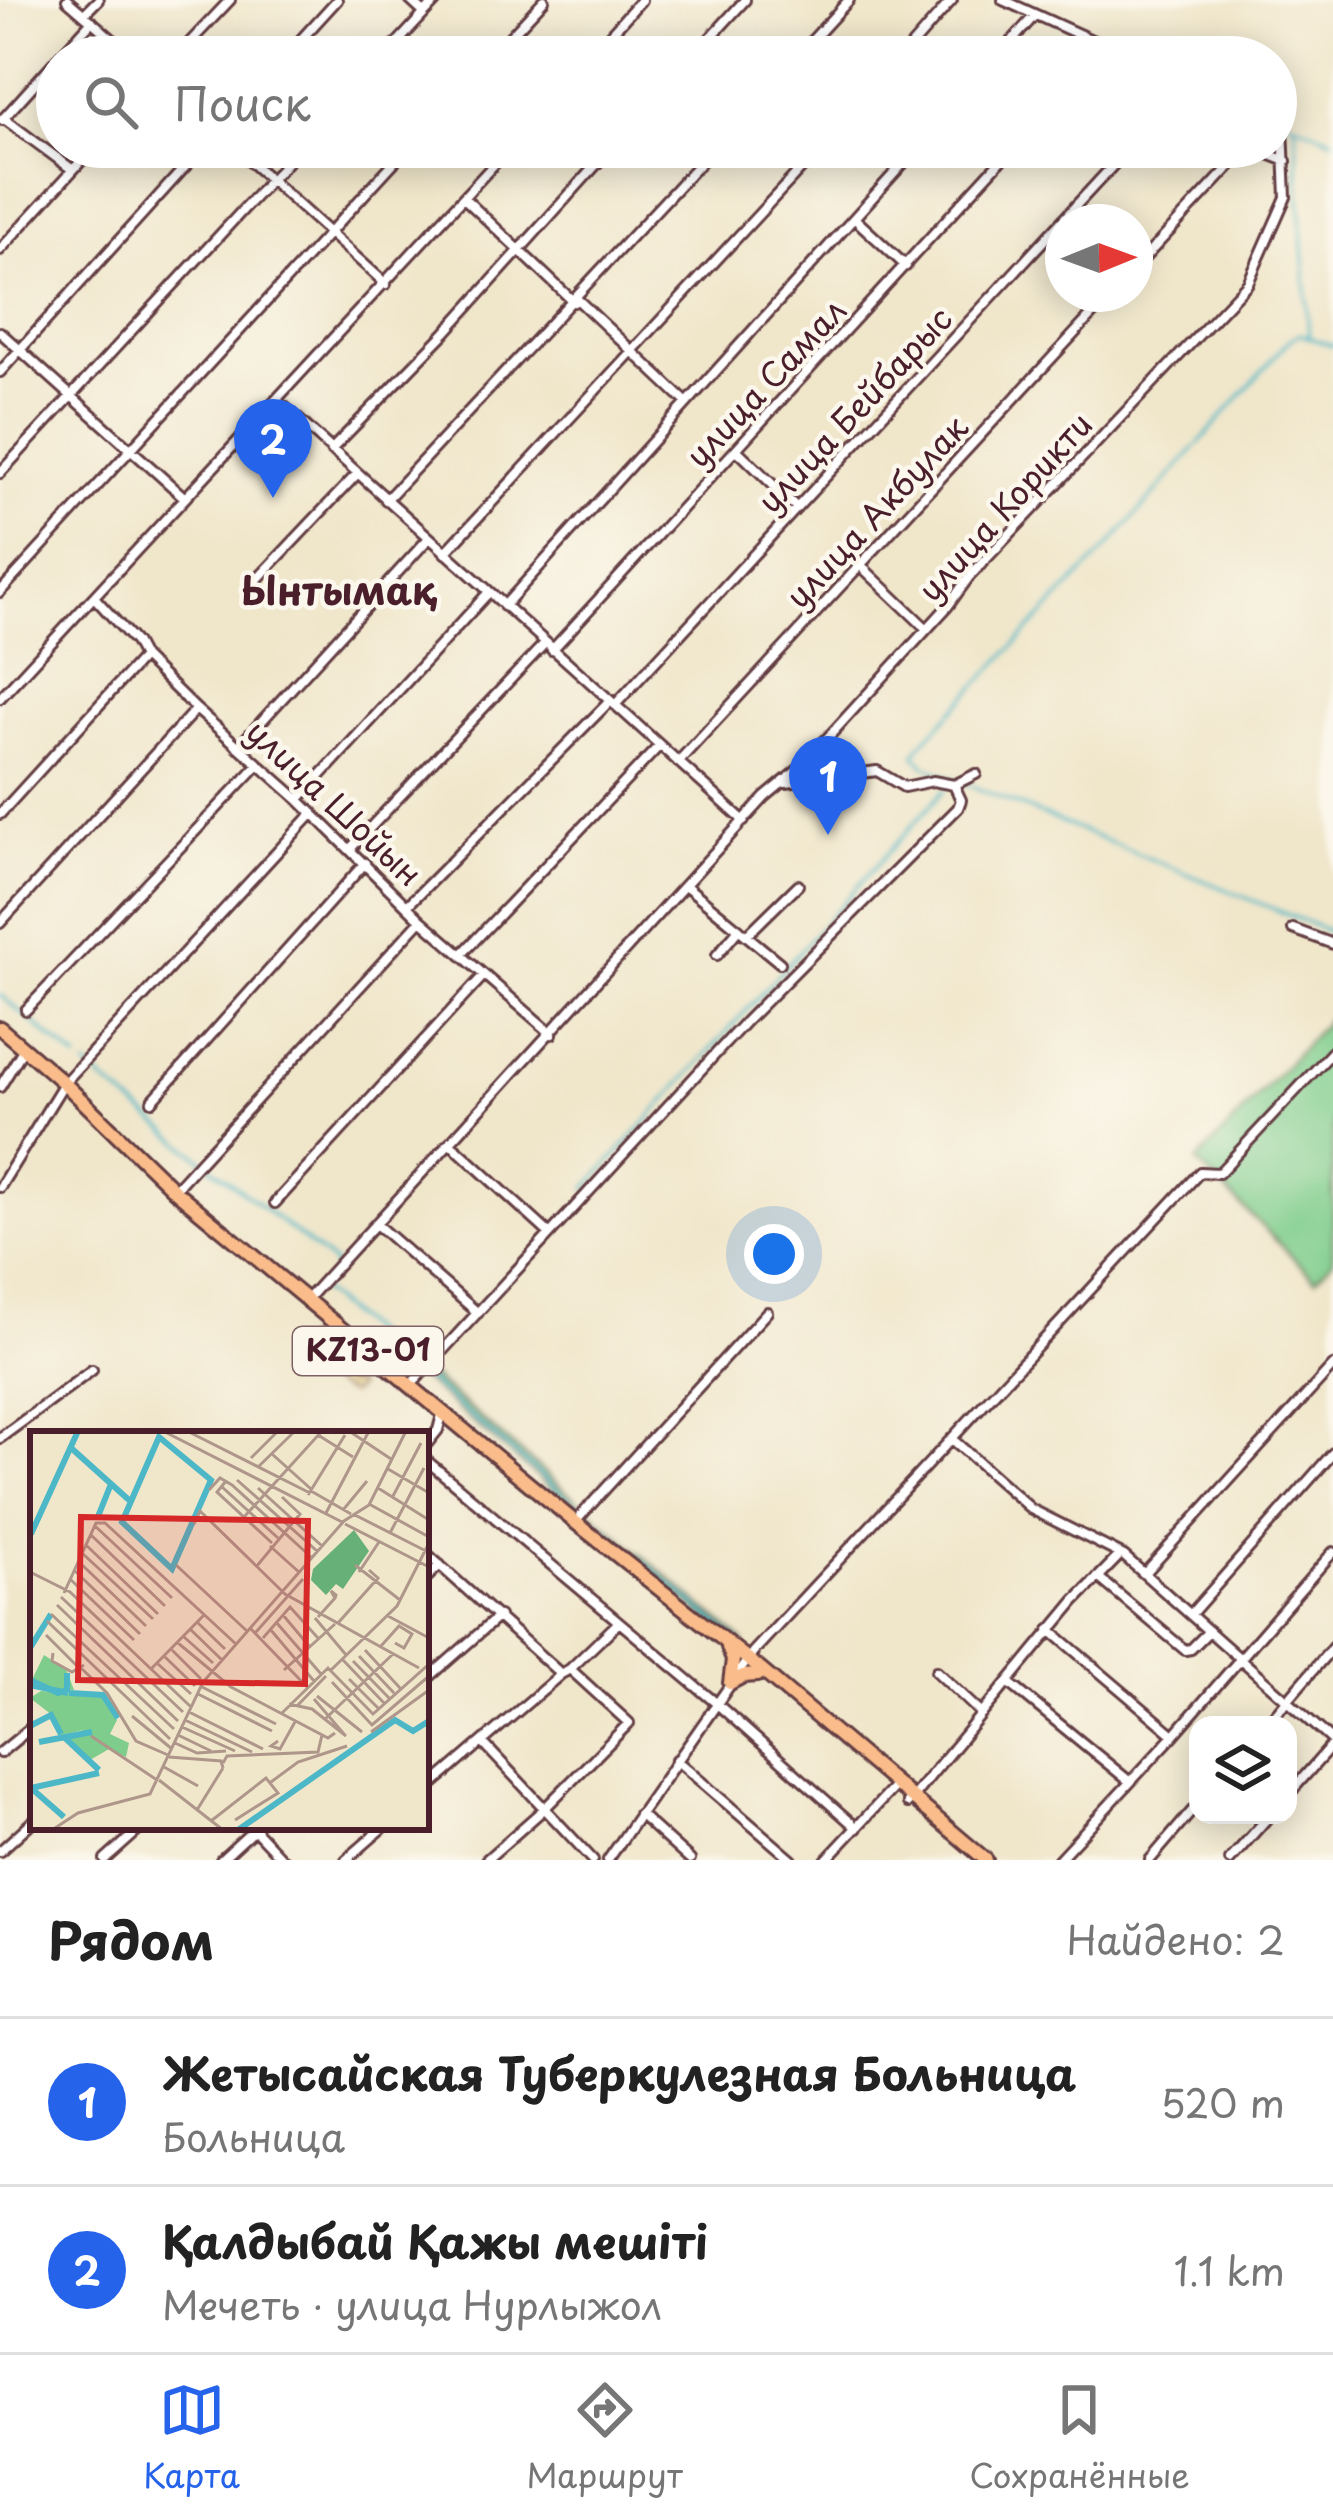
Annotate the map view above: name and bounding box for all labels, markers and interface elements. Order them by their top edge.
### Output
search box [36,36,1297,168]
text: Поиск [174,68,311,136]
icon: search [78,69,144,135]
north arrow [1045,204,1153,312]
street label: улица Самал [672,285,857,478]
street label: улица Бейбарыс [744,294,963,523]
pin: 2 [234,399,312,498]
street label: улица Корикти [905,400,1102,612]
street label: улица Акбулак [773,402,979,619]
district label: Ынтымақ [240,559,438,618]
street label: улица Шойын [236,707,435,897]
pin: 1 [789,736,867,835]
your location [744,1224,804,1284]
road number: KZ13-01 [293,1327,443,1375]
inset map [30,1431,429,1830]
map controls [1189,1716,1297,1824]
button: layers [1189,1716,1297,1824]
text: Рядом [48,1900,214,1977]
text: Найдено: 2 [1066,1909,1285,1968]
text: Жетысайская Туберкулезная Больница [162,2038,1076,2106]
text: 1 [78,2072,96,2131]
text: 520 m [1160,2072,1285,2131]
text: Больница [162,2106,345,2165]
text: Қалдыбай Қажы мешіті [162,2206,708,2274]
text: 2 [73,2240,101,2299]
text: 1.1 km [1174,2240,1285,2299]
text: Мечеть · улица Нурлыжол [162,2274,662,2333]
tab: Карта [143,2377,240,2499]
tab: Маршрут [527,2377,683,2499]
tab: Сохранённые [969,2377,1190,2499]

